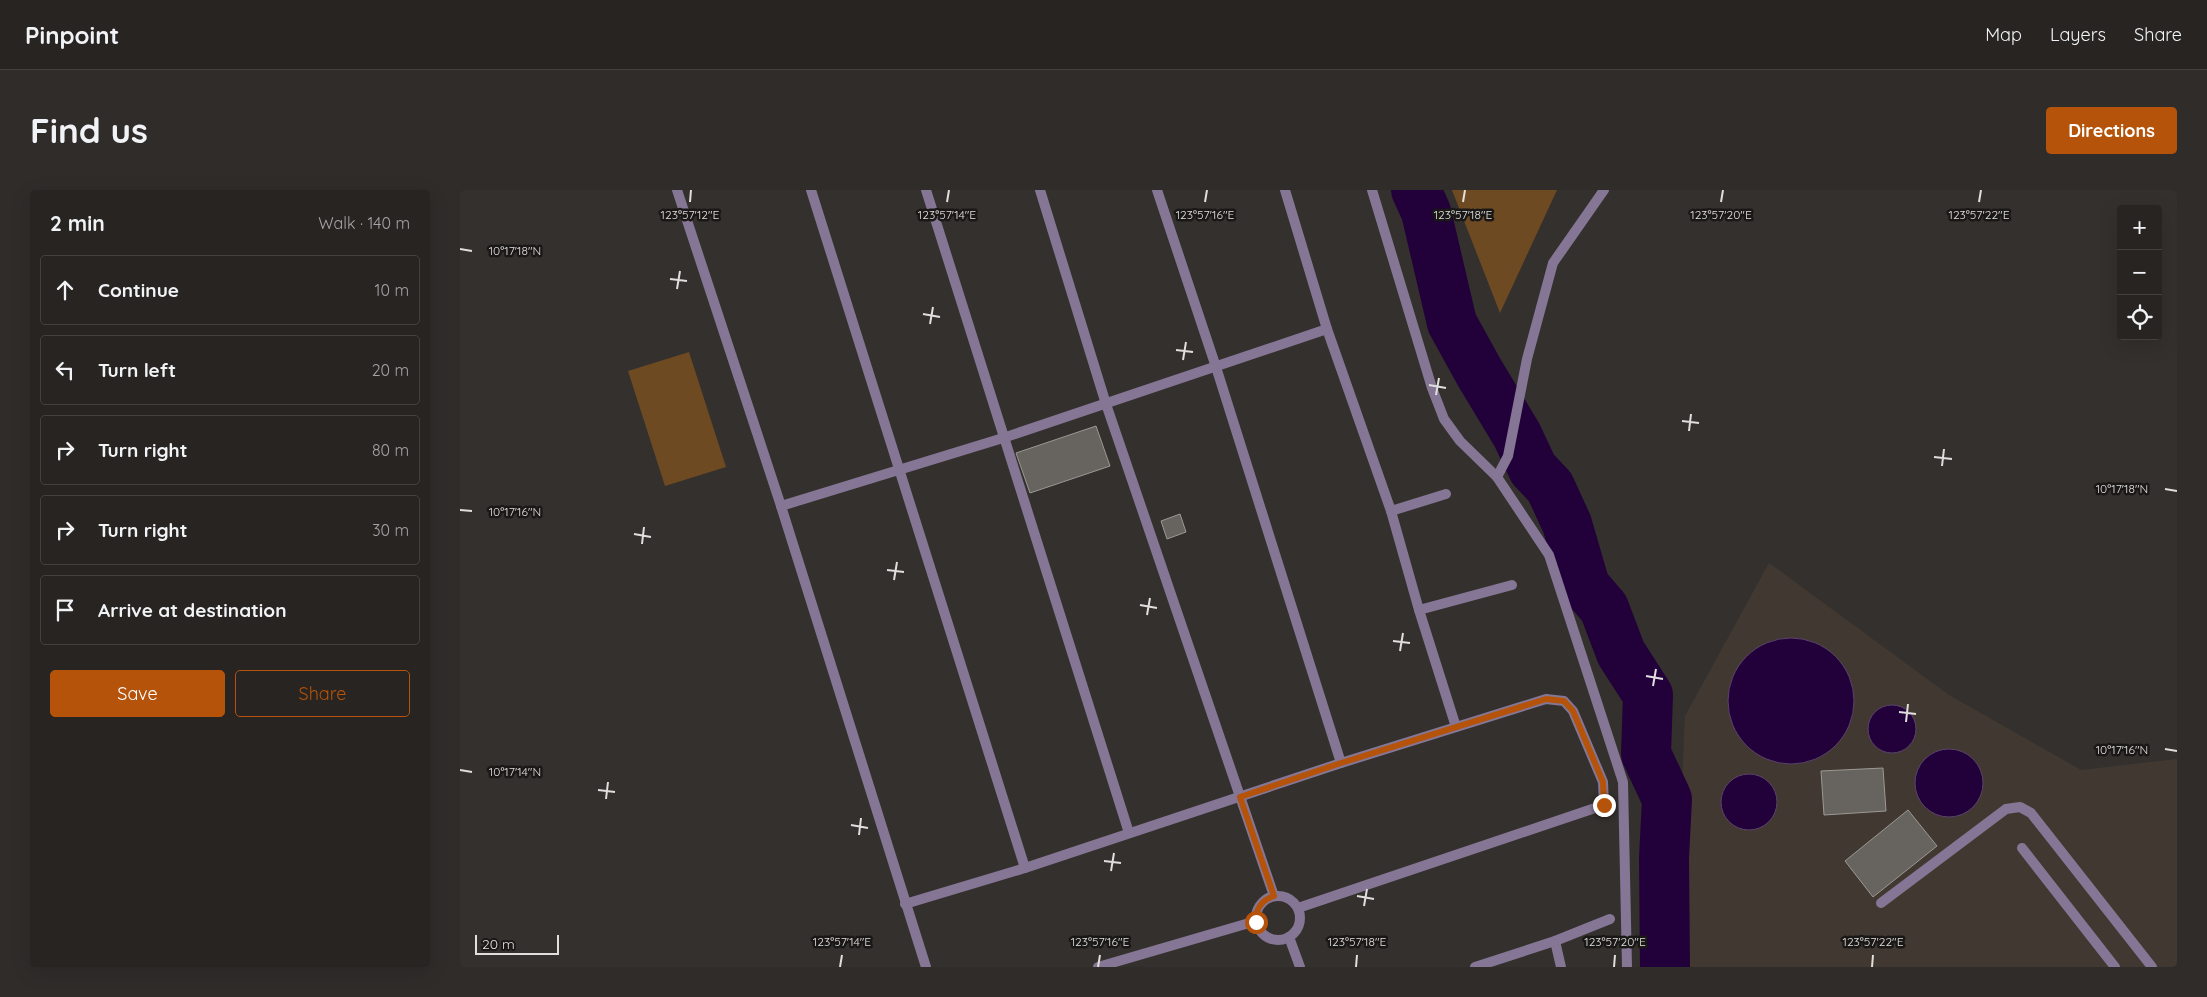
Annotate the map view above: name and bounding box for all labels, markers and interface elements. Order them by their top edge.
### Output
text: Pinpoint [25,20,119,50]
text: Map [1985,23,2022,46]
text: Layers [2050,23,2106,46]
text: Share [2134,23,2182,46]
button: Directions [2046,107,2177,154]
text: Find us [30,108,148,152]
map controls [2117,205,2162,340]
button: + [2117,205,2162,250]
text: 123°57'12"E [661,207,720,222]
text: 123°57'14"E [918,207,976,222]
text: 123°57'16"E [1176,207,1235,222]
text: 123°57'18"E [1434,207,1493,222]
text: 123°57'20"E [1690,207,1752,222]
text: 123°57'22"E [1948,207,2010,222]
text: 2 min [50,210,105,236]
text: Walk · 140 m [318,213,410,233]
text: 10°17'18"N [489,243,541,258]
button: − [2117,250,2162,295]
icon: ahead [51,276,79,304]
text: Continue [98,278,179,302]
text: 10 m [375,280,409,300]
button: locate [2117,295,2162,340]
icon: left [51,356,79,384]
text: Turn left [98,358,176,382]
text: 20 m [372,360,409,380]
icon: right [51,436,79,464]
text: Turn right [98,438,187,462]
text: 80 m [372,440,409,460]
text: 10°17'18"N [2096,481,2148,496]
text: 10°17'16"N [489,504,541,519]
icon: right [51,516,79,544]
text: Turn right [98,518,187,542]
text: 30 m [372,520,409,540]
icon: arrive [51,596,79,624]
text: Arrive at destination [98,598,287,622]
button: Save [50,670,225,717]
button: Share [235,670,410,717]
text: 10°17'16"N [2096,742,2148,757]
text: 10°17'14"N [489,764,541,779]
route end [1593,794,1616,817]
route start [1245,911,1268,934]
scale bar [475,932,559,955]
text: 123°57'14"E [813,934,871,949]
text: 123°57'16"E [1071,934,1130,949]
text: 123°57'18"E [1328,934,1387,949]
text: 123°57'20"E [1584,934,1646,949]
text: 123°57'22"E [1842,934,1904,949]
text: 20 m [482,935,515,953]

